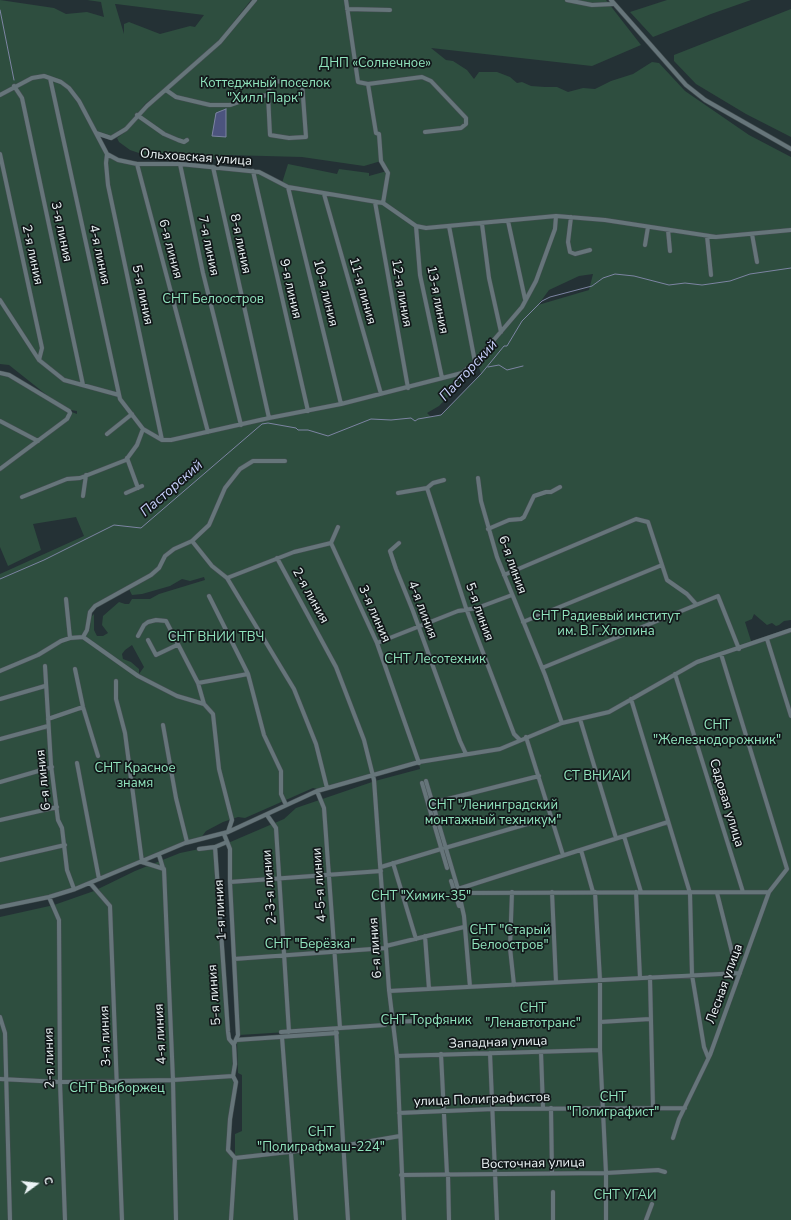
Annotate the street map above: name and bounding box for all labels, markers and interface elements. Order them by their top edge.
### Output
park label: ДНП «Солнечное» [319,56,431,72]
park label: Коттеджный поселок "Хилл Парк" [200,76,330,107]
street label: Ольховская улица [139,146,253,170]
street label: 3-я линия [47,201,75,263]
street label: 8-я линия [226,213,254,275]
street label: 7-я линия [194,215,222,277]
street label: 6-я линия [155,218,185,280]
street label: 2-я линия [18,224,46,286]
street label: 4-я линия [85,224,113,286]
street label: 11-я линия [345,256,379,326]
street label: 9-я линия [276,258,304,320]
street label: 10-я линия [309,258,341,328]
street label: 12-я линия [387,258,415,328]
street label: 5-я линия [128,264,156,326]
street label: 13-я линия [423,265,451,335]
park label: СНТ Белоостров [162,292,264,308]
water label: Пасторский [436,337,502,405]
water label: Пасторский [137,457,207,521]
street label: 6-я линия [494,534,530,596]
street label: 2-я линия [288,566,332,626]
street label: 4-я линия [404,579,440,641]
street label: 5-я линия [461,581,497,643]
street label: 3-я линия [354,583,394,645]
park label: СНТ Радиевый институт им. В.Г.Хлопина [532,609,680,640]
park label: СНТ ВНИИ ТВЧ [168,630,264,646]
park label: СНТ Лесотехник [384,652,486,668]
park label: СНТ "Железнодорожник" [653,718,781,749]
street label: 6-я линия [33,749,55,811]
street label: Садовая улица [705,757,747,849]
park label: СНТ Красное знамя [94,761,176,792]
park label: СТ ВНИАИ [563,769,631,785]
park label: СНТ "Ленинградский монтажный техникум" [425,798,561,829]
street label: 4-5-я линии [310,847,330,923]
street label: 2-3-я линии [260,849,280,925]
street label: 1-я линия [212,879,230,941]
park label: СНТ "Химик-35" [371,889,471,905]
street label: 6-я линия [366,917,386,979]
park label: СНТ "Старый Белоостров" [469,923,551,954]
park label: СНТ "Берёзка" [265,937,355,953]
street label: Лесная улица [703,942,747,1026]
street label: 5-я линия [205,964,225,1026]
park label: СНТ "Ленавтотранс" [485,1001,581,1032]
street label: 4-я линия [152,1003,170,1065]
street label: 3-я линия [97,1005,115,1067]
park label: СНТ Торфяник [380,1013,472,1029]
street label: 2-я линия [42,1027,58,1089]
street label: Западная улица [448,1033,548,1053]
park label: СНТ Выборжец [69,1081,165,1097]
street label: улица Полиграфистов [414,1090,550,1110]
park label: СНТ "Полиграфист" [567,1090,659,1121]
park label: СНТ "Полиграфмаш-224" [257,1125,385,1156]
street label: Восточная улица [481,1155,585,1173]
north arrow [16,1164,56,1204]
text: С [40,1175,56,1186]
park label: СНТ УГАИ [593,1188,657,1204]

